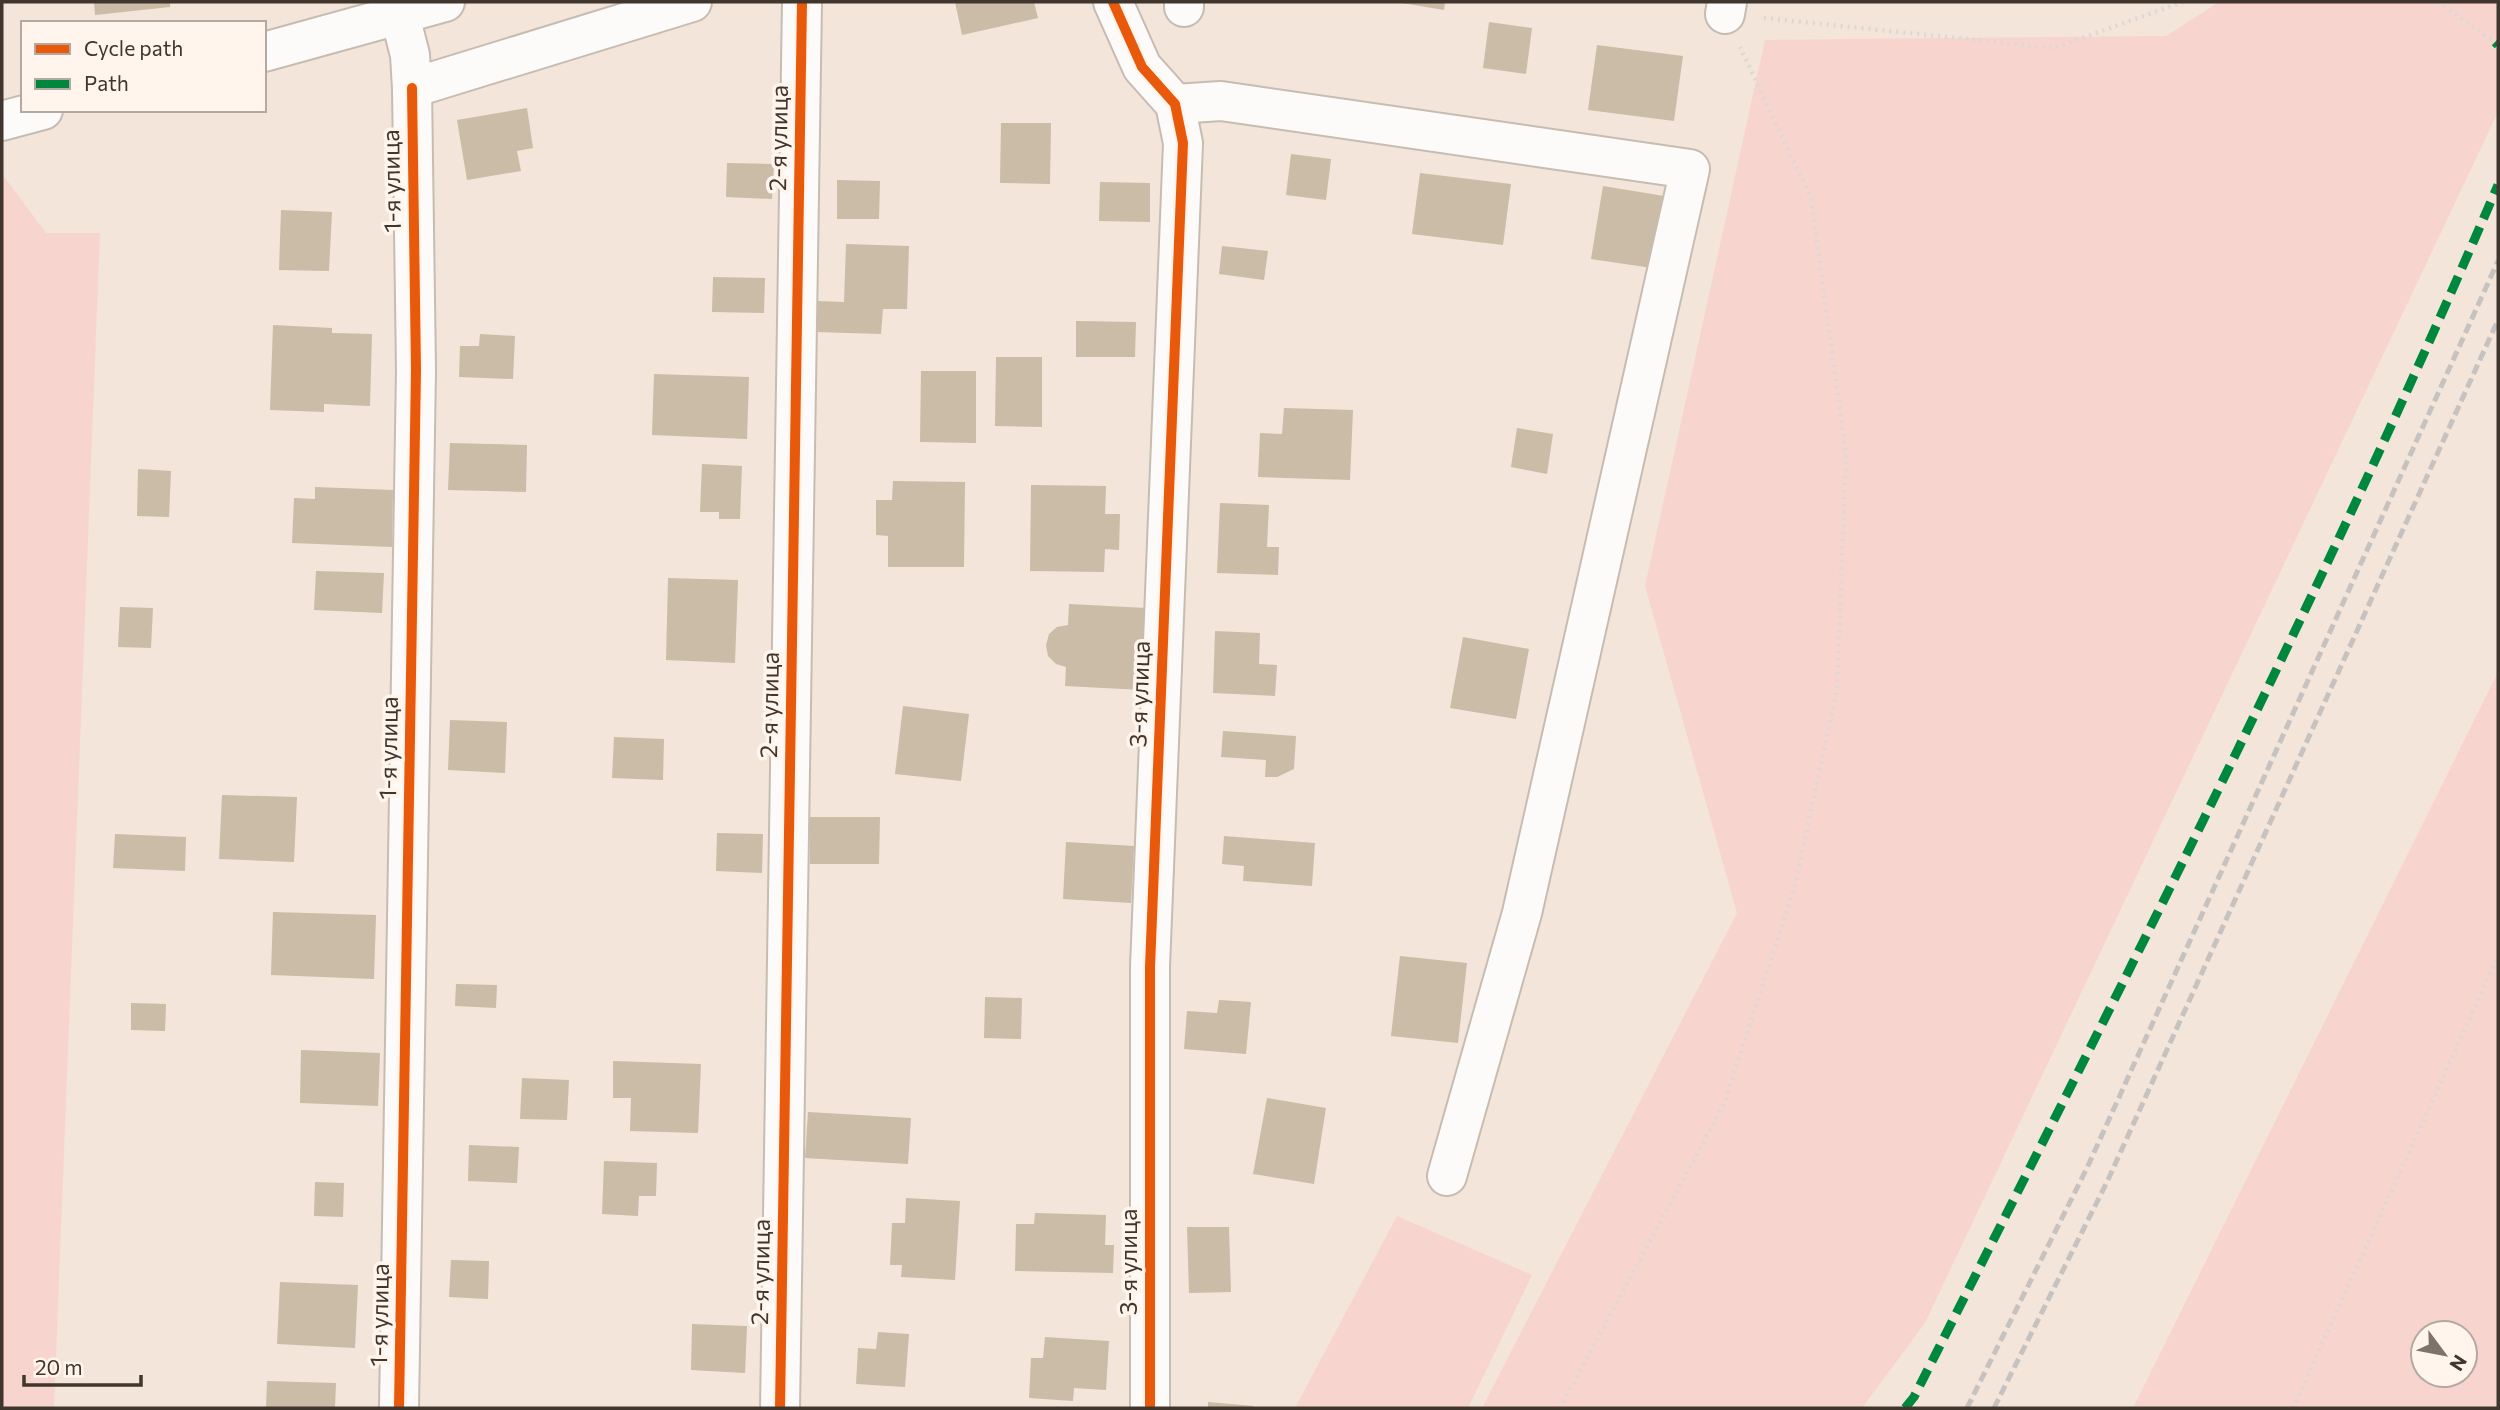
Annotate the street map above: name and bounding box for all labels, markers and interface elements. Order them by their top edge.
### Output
legend [21,21,266,112]
text: Cycle path [84,35,183,60]
text: Path [84,70,129,95]
street label: 2-я улица [762,85,793,191]
street label: 1-я улица [375,129,406,233]
street label: 3-я улица [1122,640,1155,748]
street label: 2-я улица [753,652,784,758]
street label: 1-я улица [372,696,403,800]
street label: 3-я улица [1113,1209,1142,1315]
street label: 2-я улица [744,1219,775,1325]
street label: 1-я улица [363,1263,394,1367]
north arrow [2409,1319,2479,1389]
scale bar [24,1344,142,1388]
text: N [2445,1351,2472,1375]
text: 20 m [35,1354,83,1379]

